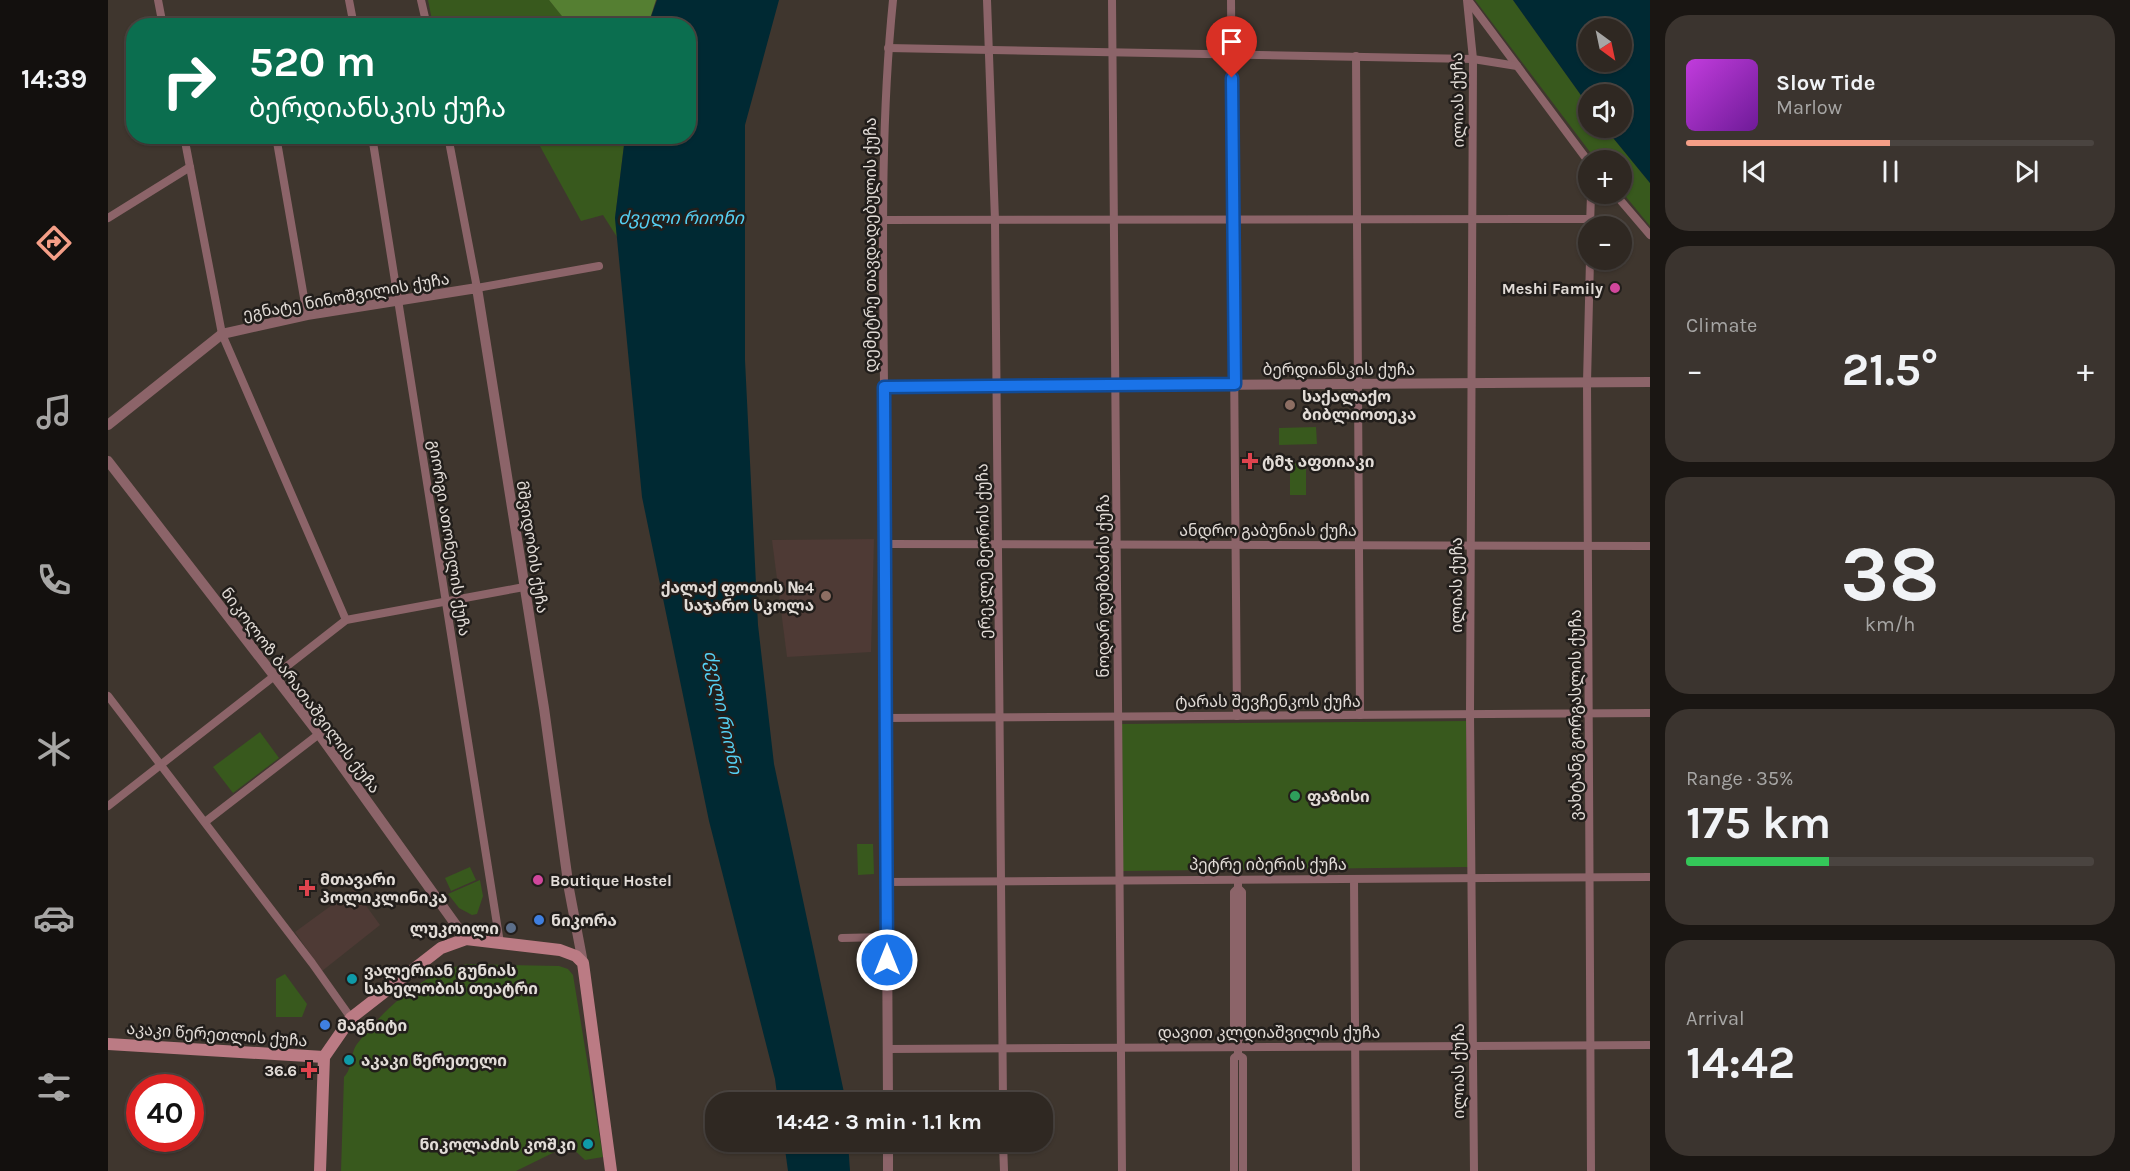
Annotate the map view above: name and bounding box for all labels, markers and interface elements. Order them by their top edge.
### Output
pin [1206,16,1257,78]
north arrow [1578,18,1632,72]
map controls [1578,18,1632,270]
icon: arrive [1215,25,1248,58]
text: 520 m [249,37,376,87]
icon: right [150,42,228,120]
street label: ილიას ქუჩა [1447,52,1469,148]
text: 14:39 [21,63,87,95]
text: Slow Tide [1776,70,1876,96]
button: sound [1578,84,1632,138]
text: ბერდიანსკის ქუჩა [249,92,506,124]
text: Marlow [1776,96,1842,119]
street label: დემეტრე თავდადებულის ქუჩა [861,118,881,372]
button: + [1578,150,1632,204]
icon: previous [1738,155,1771,188]
icon: pause [1874,155,1907,188]
icon: next [2010,155,2043,188]
water label: ძველი რიონი [618,207,745,229]
button: − [1578,216,1632,270]
icon: directions [33,222,75,264]
street label: ეგნატე ნინოშვილის ქუჩა [241,269,451,325]
place label: Meshi Family [1502,279,1603,298]
marker: Meshi Family [1608,281,1622,295]
text: Climate [1686,314,1757,337]
text: 21.5° [1842,344,1938,396]
text: − [1686,351,1703,389]
text: + [2077,351,2094,389]
street label: ბერდიანსკის ქუჩა [1263,360,1415,380]
place label: საქალაქო ბიბლიოთეკა [1302,387,1416,425]
icon: music [33,391,75,433]
marker: საქალაქო ბიბლიოთეკა [1283,398,1297,412]
street label: გიორგი ათონელის ქუჩა [424,439,474,638]
place label: ტმჯ აფთიაკი [1262,452,1374,471]
marker: ტმჯ აფთიაკი [1243,454,1257,468]
street label: ერეკლე მეორის ქუჩა [972,463,996,639]
street label: მშვიდობის ქუჩა [512,479,552,615]
street label: ნოდარ დუმბაძის ქუჩა [1094,494,1114,678]
street label: ანდრო გაბუნიას ქუჩა [1179,521,1357,541]
text: 38 [1841,528,1939,620]
street label: ილიას ქუჩა [1447,537,1467,633]
icon: phone [33,559,75,601]
place label: ქალაქ ფოთის №4 საჯარო სკოლა [661,578,814,616]
street label: ნიკოლოზ ბარათაშვილის ქუჩა [216,584,384,798]
marker: ქალაქ ფოთის №4 საჯარო სკოლა [819,589,833,603]
street label: ვახტანგ გორგასლის ქუჩა [1566,609,1586,821]
text: km/h [1865,613,1915,636]
water label: ძველი რიონი [699,648,747,776]
street label: ტარას შევჩენკოს ქუჩა [1175,692,1361,711]
icon: climate [33,728,75,770]
text: Range · 35% [1686,767,1794,790]
place label: ფაზისი [1307,787,1370,806]
marker: ფაზისი [1288,789,1302,803]
text: 175 km [1686,797,1831,849]
street label: პეტრე იბერის ქუჩა [1189,855,1347,874]
place label: მთავარი პოლიკლინიკა [320,870,447,908]
place label: Boutique Hostel [550,871,672,890]
marker: Boutique Hostel [531,873,545,887]
marker: მთავარი პოლიკლინიკა [298,879,316,897]
icon: car [33,897,75,939]
place label: ნიკორა [551,911,617,930]
marker: ნიკორა [532,913,546,927]
place label: ლუკოილი [410,919,499,939]
marker: ლუკოილი [504,921,518,935]
position arrow [855,928,919,992]
place label: ვალერიან გუნიას სახელობის თეატრი [364,961,538,999]
marker: ვალერიან გუნიას სახელობის თეატრი [345,972,359,986]
text: Arrival [1686,1007,1745,1030]
place label: მაგნიტი [337,1016,407,1035]
marker: მაგნიტი [318,1018,332,1032]
street label: აკაკი წერეთლის ქუჩა [126,1019,308,1051]
street label: დავით კლდიაშვილის ქუჩა [1158,1023,1380,1043]
street label: ილიას ქუჩა [1449,1023,1469,1119]
text: 14:42 [1686,1037,1795,1089]
place label: აკაკი წერეთელი [361,1051,507,1071]
marker: აკაკი წერეთელი [342,1053,356,1067]
place label: 36.6 [264,1061,297,1080]
marker: 36.6 [302,1063,316,1077]
icon: filters [33,1066,75,1108]
speed limit sign: 40 [126,1074,204,1152]
text: 14:42 · 3 min · 1.1 km [776,1109,982,1135]
place label: ნიკოლაძის კოშკი [419,1135,576,1155]
marker: ნიკოლაძის კოშკი [581,1137,595,1151]

